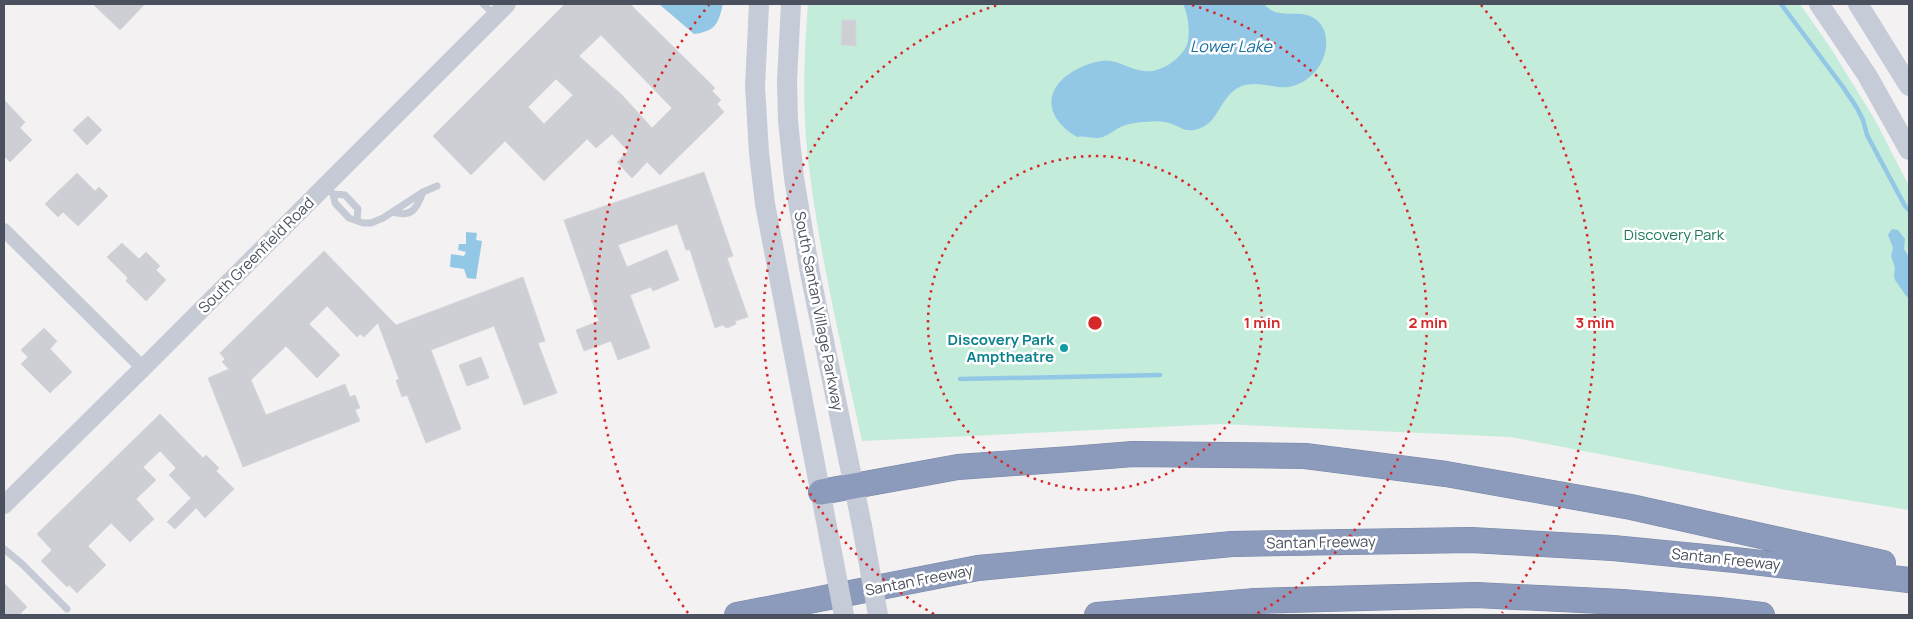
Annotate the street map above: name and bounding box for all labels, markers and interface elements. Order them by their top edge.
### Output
water label: Lower Lake [1190,35,1274,57]
street label: South Greenfield Road [194,193,318,317]
street label: South Santan Village Parkway [789,210,849,413]
park label: Discovery Park [1624,224,1725,245]
text: 1 min [1244,312,1280,333]
text: 2 min [1408,312,1448,333]
text: 3 min [1576,312,1614,333]
centre of rings [1086,314,1104,332]
place label: Discovery Park Amptheatre [948,329,1055,367]
marker: Discovery Park Amptheatre [1058,342,1070,354]
street label: Santan Freeway [1266,531,1376,553]
street label: Santan Freeway [1670,543,1782,575]
street label: Santan Freeway [863,559,975,601]

